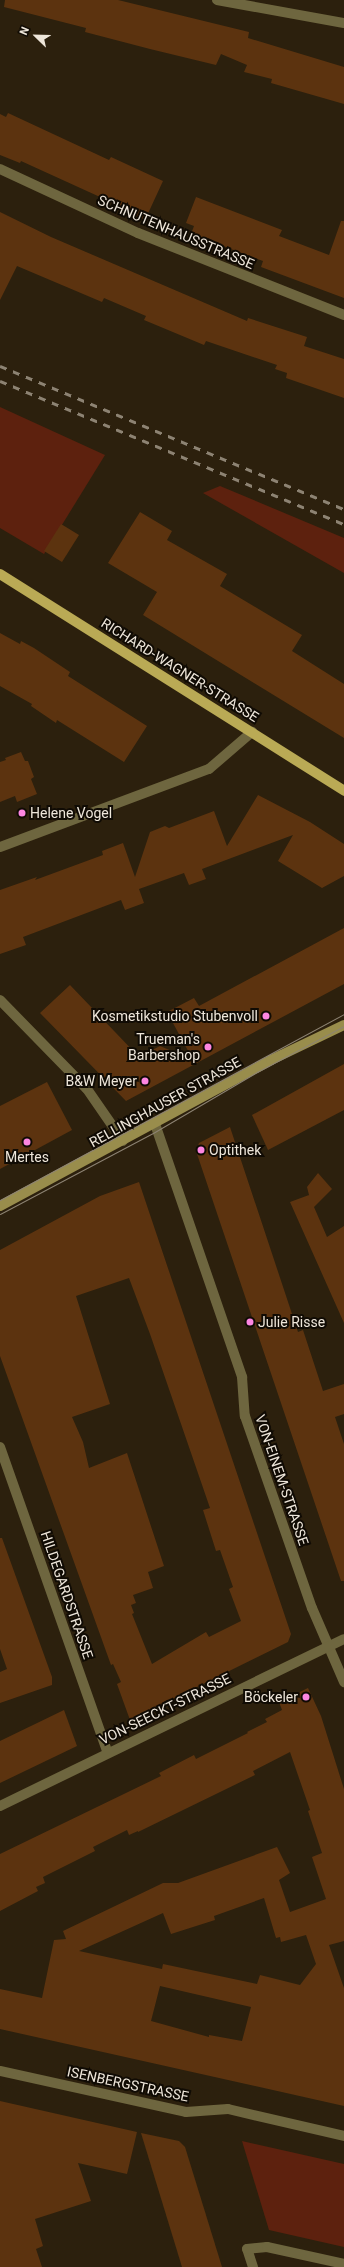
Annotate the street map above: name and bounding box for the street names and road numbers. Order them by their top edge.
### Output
street label: SCHNUTENHAUSSTRASSE [95,191,257,273]
street label: RICHARD-WAGNER-STRASSE [98,614,262,726]
street label: RELLINGHAUSER STRASSE [86,1053,244,1151]
street label: VON-EINEM-STRASSE [252,1412,312,1548]
street label: HILDEGARDSTRASSE [37,1529,97,1661]
street label: VON-SEECKT-STRASSE [97,1670,233,1748]
street label: ISENBERGSTRASSE [66,2063,190,2105]

